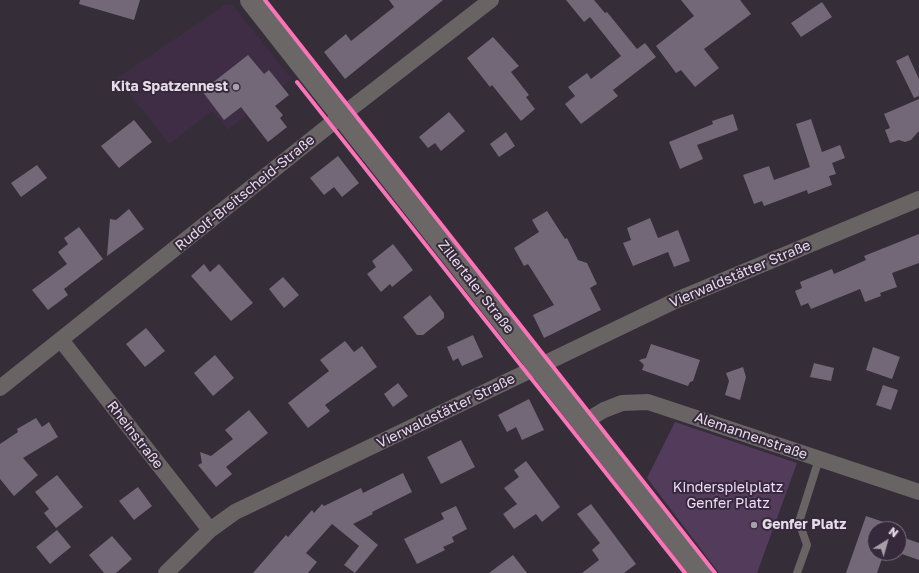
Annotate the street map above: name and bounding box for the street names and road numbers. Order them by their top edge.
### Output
street label: Rudolf-Breitscheid-Straße [172,132,318,254]
street label: Zillertaler Straße [434,237,518,337]
street label: Vierwaldstätter Straße [667,237,813,311]
street label: Vierwaldstätter Straße [374,370,518,452]
street label: Rheinstraße [103,398,167,472]
street label: Alemannenstraße [692,409,810,463]

